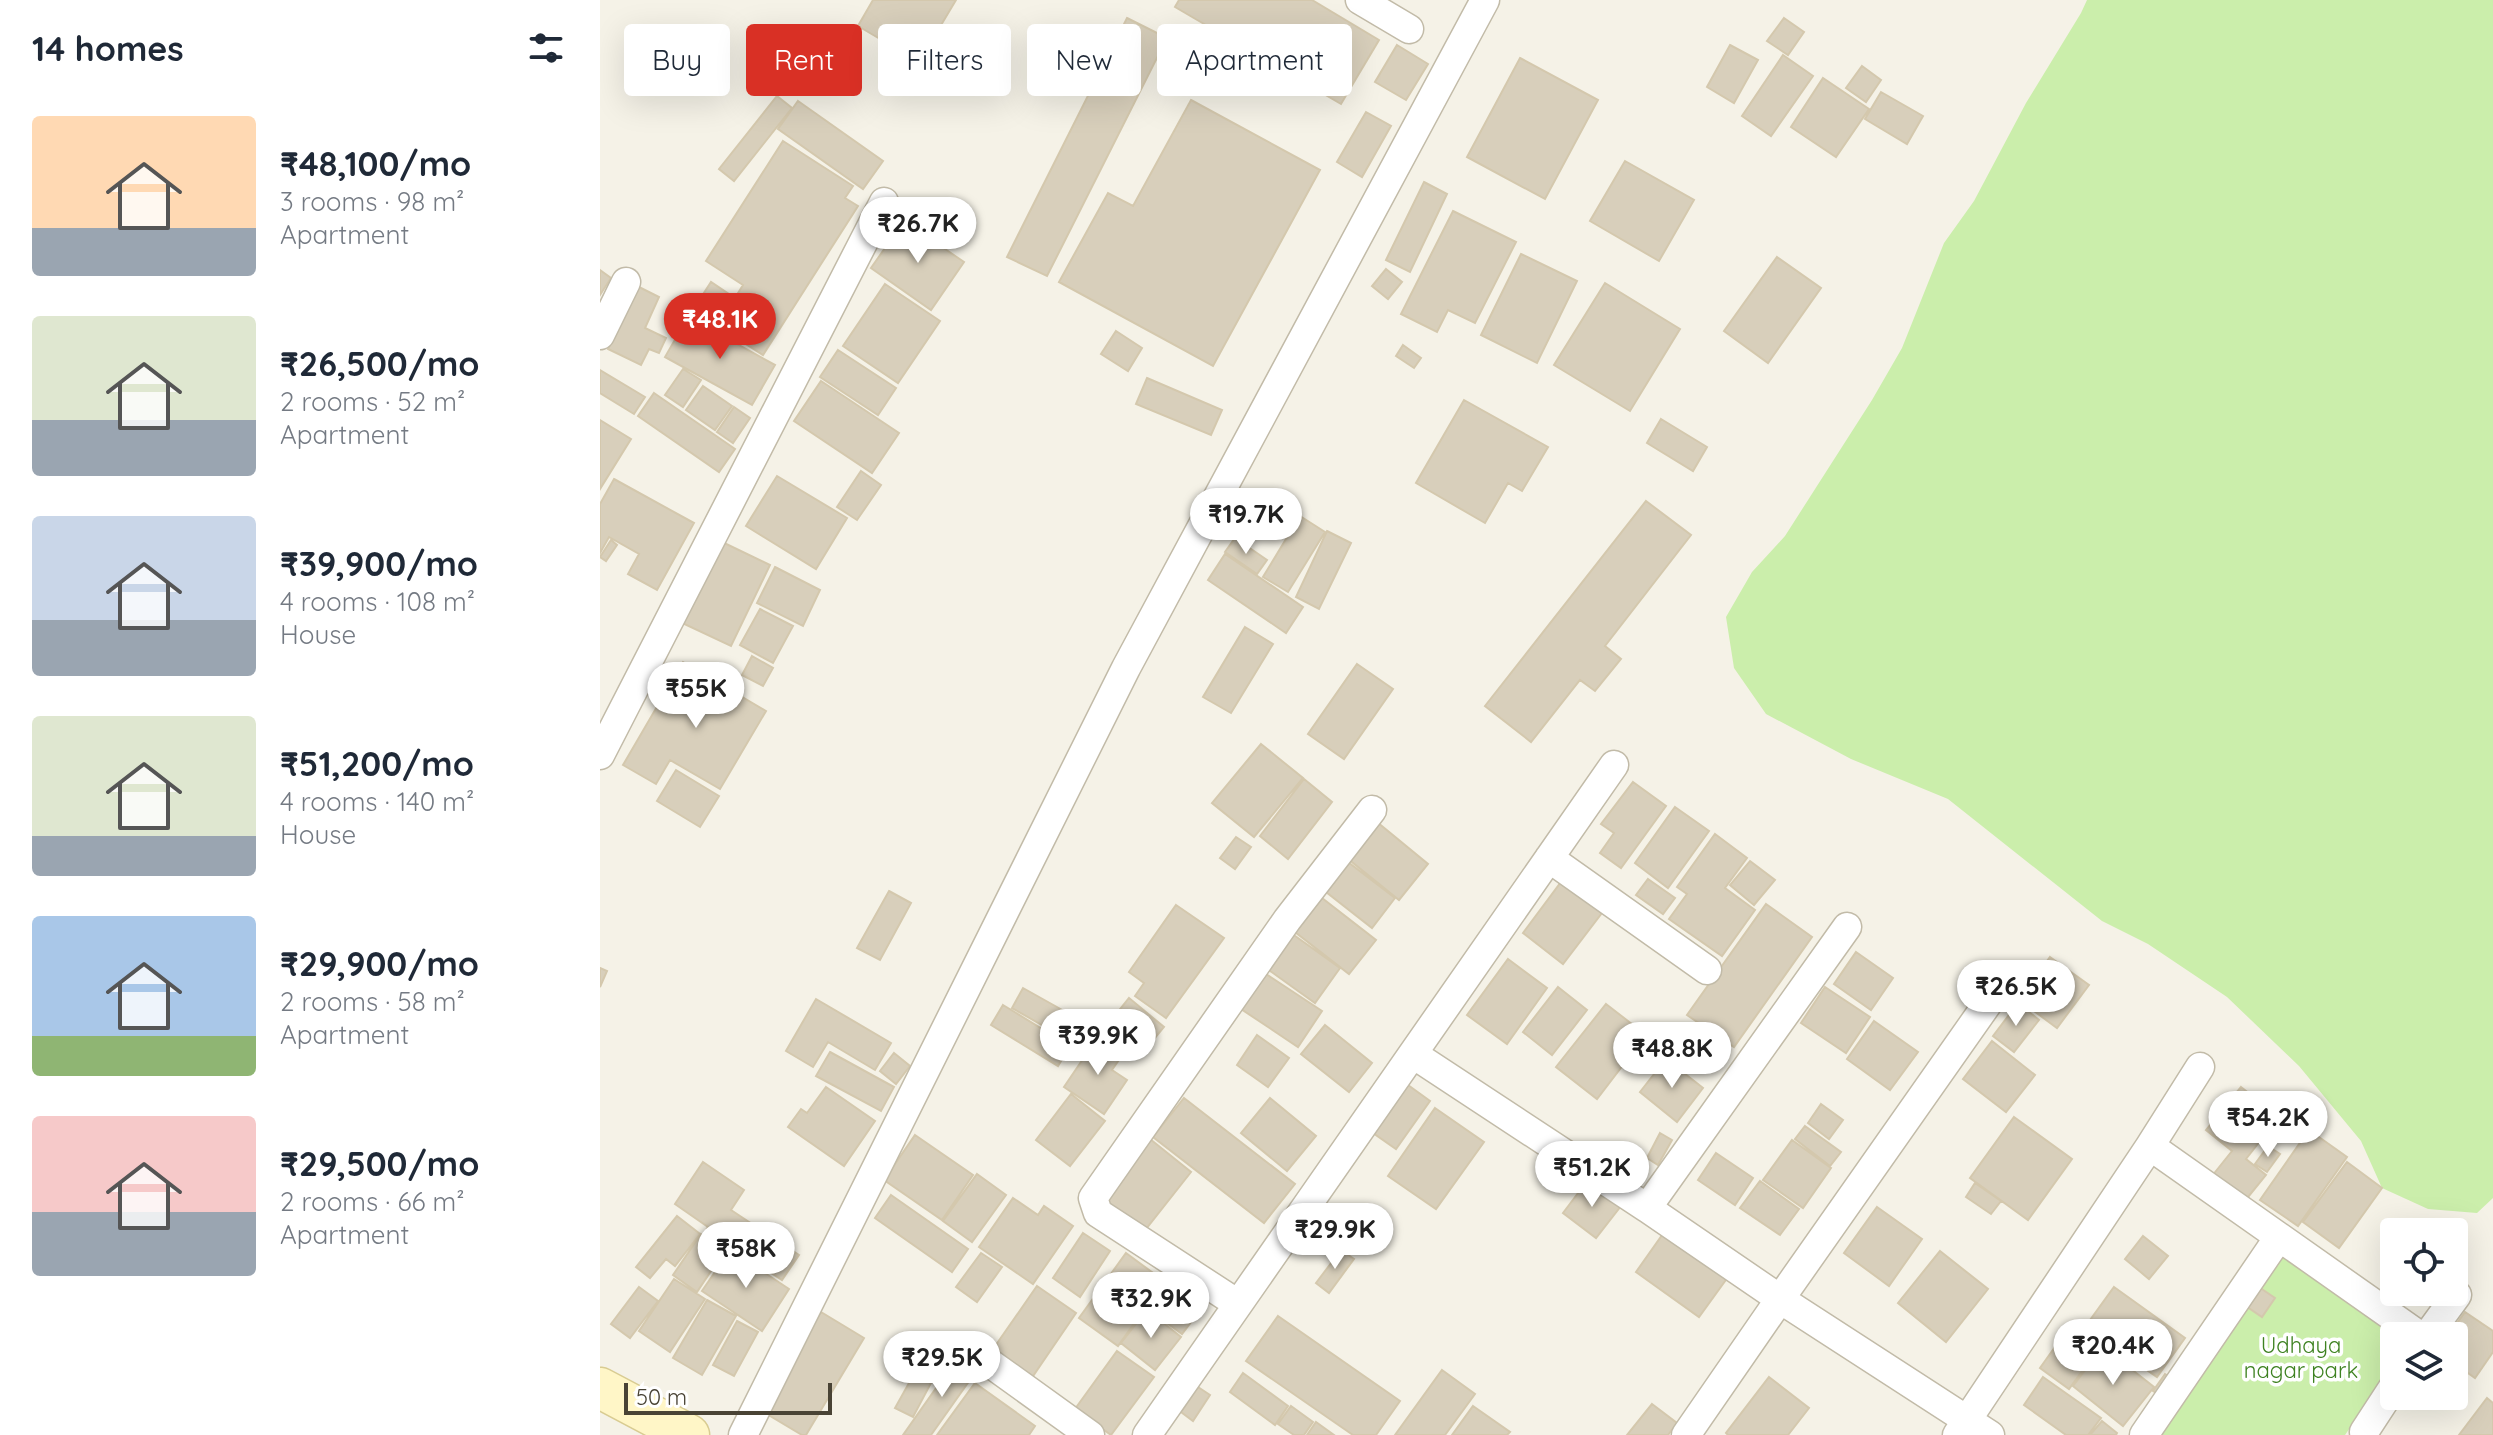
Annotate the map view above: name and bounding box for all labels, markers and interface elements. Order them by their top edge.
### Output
chip: Buy [624,24,730,96]
chip: Rent [746,24,862,96]
chip: Filters [878,24,1011,96]
chip: New [1027,24,1141,96]
chip: Apartment [1157,24,1352,96]
icon: filters [524,26,568,70]
text: 14 homes [32,27,184,70]
text: ₹48,100/mo [280,142,471,185]
icon: home [96,148,192,244]
text: 3 rooms · 98 m² [280,185,464,218]
pin: ₹26.7K [853,197,983,265]
text: ₹26.7K [877,206,959,239]
text: Apartment [280,218,409,251]
pin: ₹48.1K [655,293,785,361]
text: ₹48.1K [682,302,758,335]
text: ₹26,500/mo [280,342,480,385]
icon: home [96,348,192,444]
text: 2 rooms · 52 m² [280,385,465,418]
text: Apartment [280,418,409,451]
pin: ₹19.7K [1181,488,1311,556]
text: ₹19.7K [1208,497,1284,530]
text: ₹39,900/mo [280,542,478,585]
icon: home [96,548,192,644]
text: 4 rooms · 108 m² [280,585,475,618]
text: House [280,618,356,651]
pin: ₹55K [649,662,743,730]
text: ₹55K [665,671,727,704]
text: ₹51,200/mo [280,742,474,785]
icon: home [96,748,192,844]
text: 4 rooms · 140 m² [280,785,474,818]
text: House [280,818,356,851]
text: ₹29,900/mo [280,942,479,985]
icon: home [96,948,192,1044]
pin: ₹26.5K [1951,960,2081,1028]
text: ₹26.5K [1975,969,2057,1002]
text: 2 rooms · 58 m² [280,985,465,1018]
pin: ₹39.9K [1033,1009,1163,1077]
text: Apartment [280,1018,409,1051]
text: ₹39.9K [1058,1018,1138,1051]
pin: ₹48.8K [1607,1022,1737,1090]
text: ₹48.8K [1631,1031,1713,1064]
pin: ₹54.2K [2203,1091,2333,1159]
text: ₹54.2K [2227,1100,2309,1133]
pin: ₹51.2K [1527,1141,1657,1209]
text: ₹29,500/mo [280,1142,479,1185]
icon: home [96,1148,192,1244]
text: ₹51.2K [1553,1150,1631,1183]
text: 2 rooms · 66 m² [280,1185,465,1218]
pin: ₹29.9K [1270,1203,1400,1271]
text: ₹29.9K [1294,1212,1376,1245]
text: Apartment [280,1218,409,1251]
map controls [2380,1218,2468,1410]
button: locate [2380,1218,2468,1306]
pin: ₹58K [699,1222,793,1290]
text: ₹58K [716,1231,776,1264]
pin: ₹32.9K [1086,1272,1216,1340]
text: ₹32.9K [1110,1281,1192,1314]
pin: ₹20.4K [2048,1319,2178,1387]
button: layers [2380,1322,2468,1410]
text: ₹20.4K [2071,1328,2155,1361]
pin: ₹29.5K [877,1331,1007,1399]
park label: Udhaya nagar park [2244,1331,2358,1384]
text: ₹29.5K [901,1340,983,1373]
scale bar [624,1379,832,1415]
text: 50 m [636,1383,687,1411]

